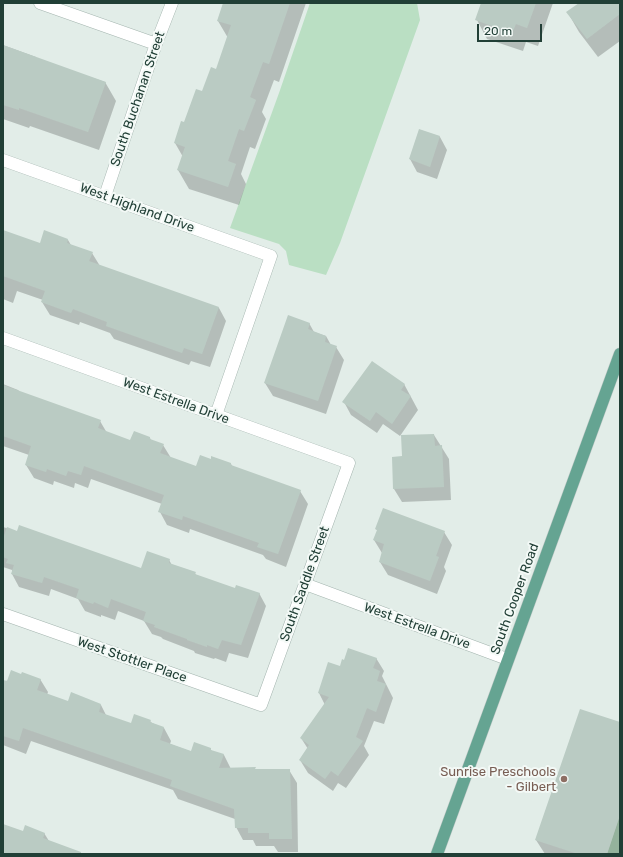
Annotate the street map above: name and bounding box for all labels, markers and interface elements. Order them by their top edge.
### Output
scale bar [479,16,544,42]
text: 20 m [484,24,512,38]
street label: South Buchanan Street [108,29,168,169]
street label: West Highland Drive [78,180,196,236]
street label: West Estrella Drive [121,375,231,427]
street label: South Saddle Street [277,524,333,644]
street label: South Cooper Road [488,541,542,657]
street label: West Estrella Drive [362,600,472,652]
street label: West Stottler Place [75,634,189,686]
place label: Sunrise Preschools - Gilbert [440,764,556,795]
marker: Sunrise Preschools - Gilbert [559,774,569,784]

